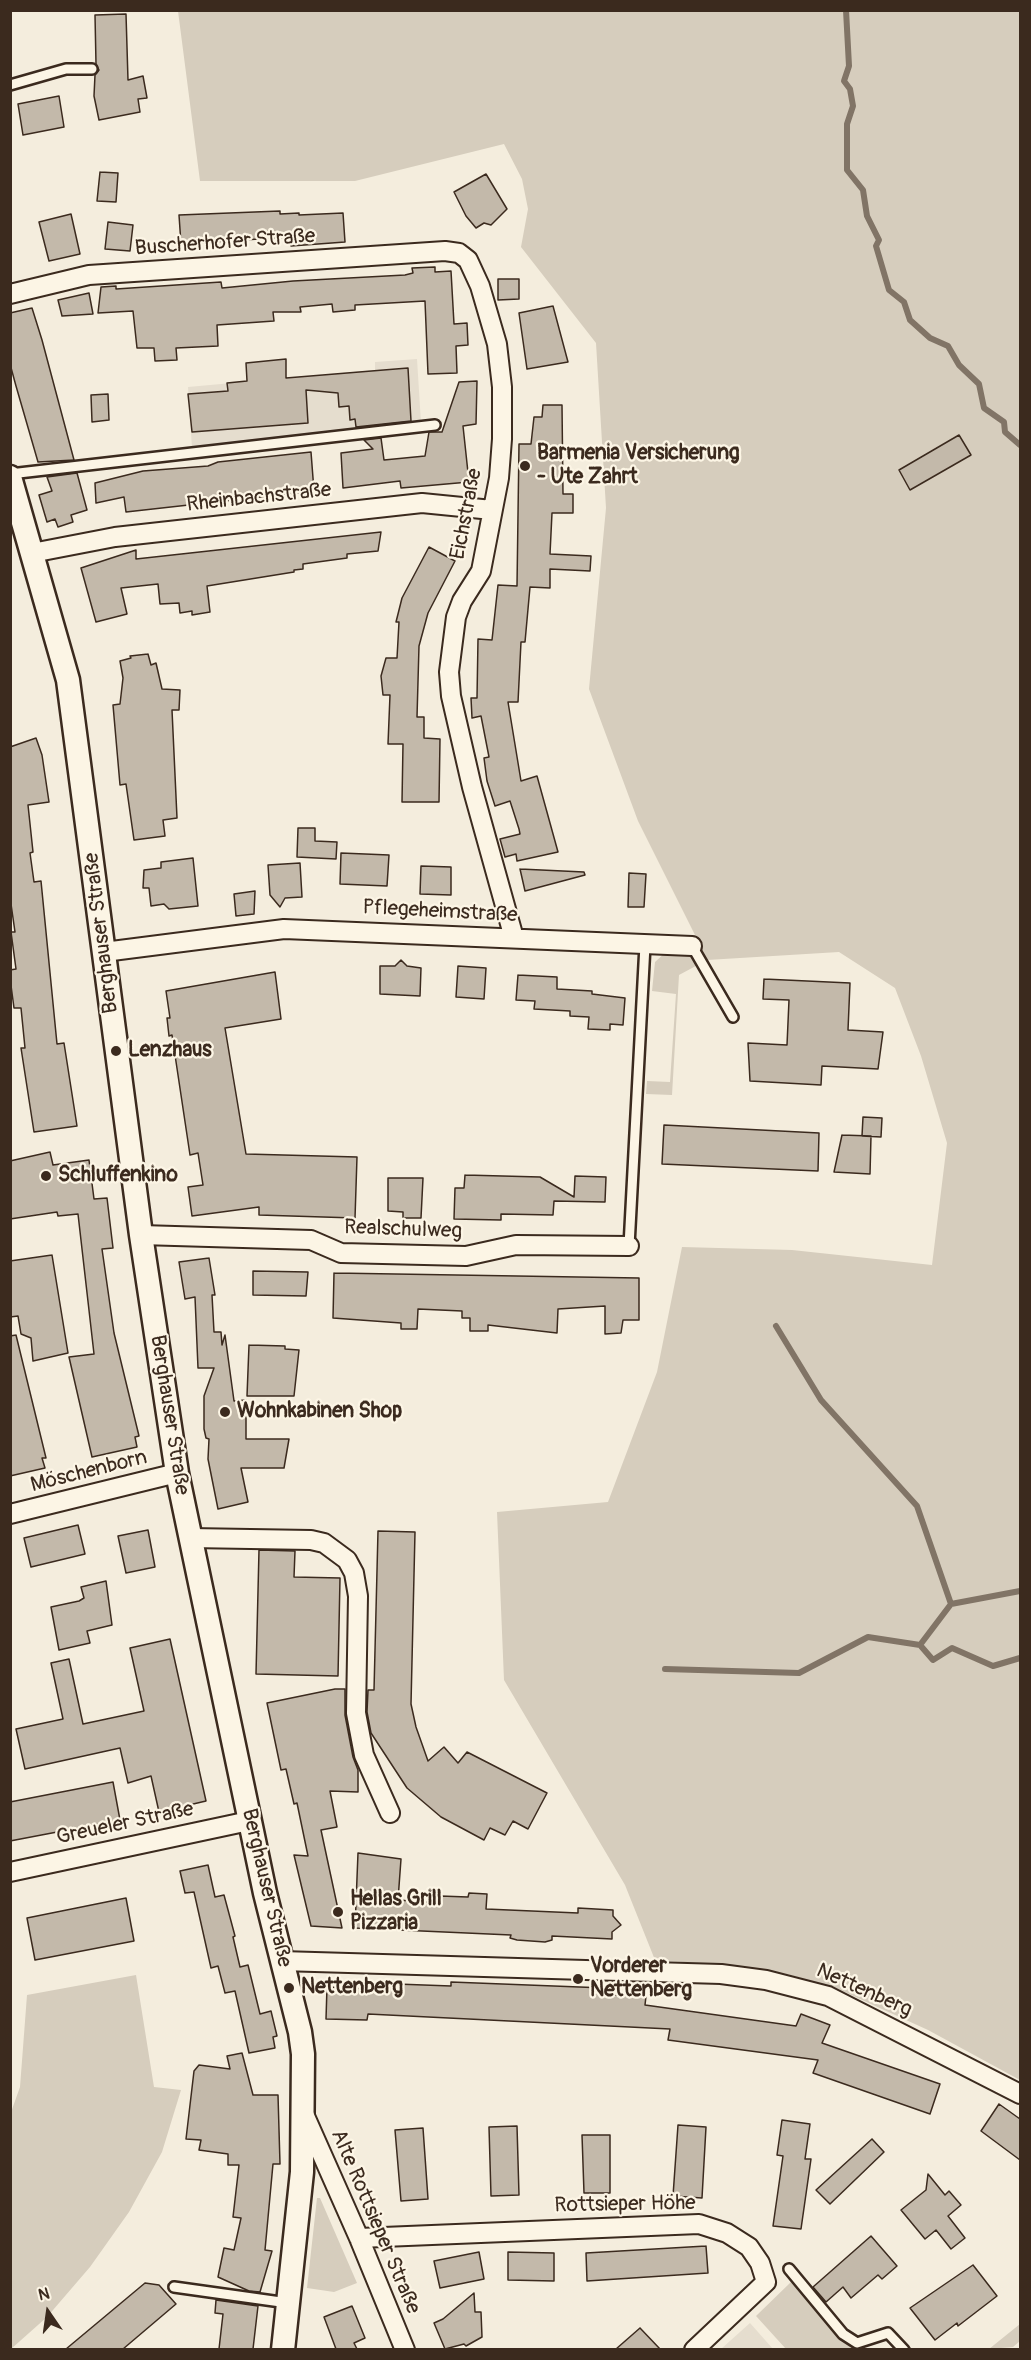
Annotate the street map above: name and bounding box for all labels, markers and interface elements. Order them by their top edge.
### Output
street label: Buscherhofer Straße [134,224,316,262]
place label: Barmenia Versicherung - Ute Zahrt [537,441,740,491]
marker: Barmenia Versicherung - Ute Zahrt [518,459,532,473]
street label: Eichstraße [446,466,488,562]
street label: Rheinbachstraße [185,478,333,518]
street label: Berghauser Straße [80,851,124,1015]
street label: Pflegeheimstraße [362,895,518,929]
place label: Lenzhaus [128,1038,212,1064]
marker: Lenzhaus [109,1044,123,1058]
place label: Schluffenkino [58,1163,178,1189]
marker: Schluffenkino [39,1169,53,1183]
street label: Realschulweg [344,1215,462,1245]
street label: Berghauser Straße [144,1333,194,1497]
place label: Wohnkabinen Shop [237,1399,402,1425]
marker: Wohnkabinen Shop [218,1405,232,1419]
street label: Möschenborn [28,1445,150,1499]
street label: Greueler Straße [54,1797,196,1851]
street label: Berghauser Straße [236,1806,296,1970]
place label: Hellas Grill Pizzaria [350,1887,442,1937]
marker: Hellas Grill Pizzaria [331,1905,345,1919]
place label: Vorderer Nettenberg [590,1954,692,2004]
street label: Nettenberg [812,1959,916,2023]
marker: Vorderer Nettenberg [571,1972,585,1986]
place label: Nettenberg [301,1975,403,2001]
marker: Nettenberg [282,1981,296,1995]
street label: Alte Rottsieper Straße [325,2126,425,2318]
street label: Rottsieper Höhe [554,2191,696,2219]
north arrow [18,2282,78,2342]
text: N [36,2284,51,2305]

